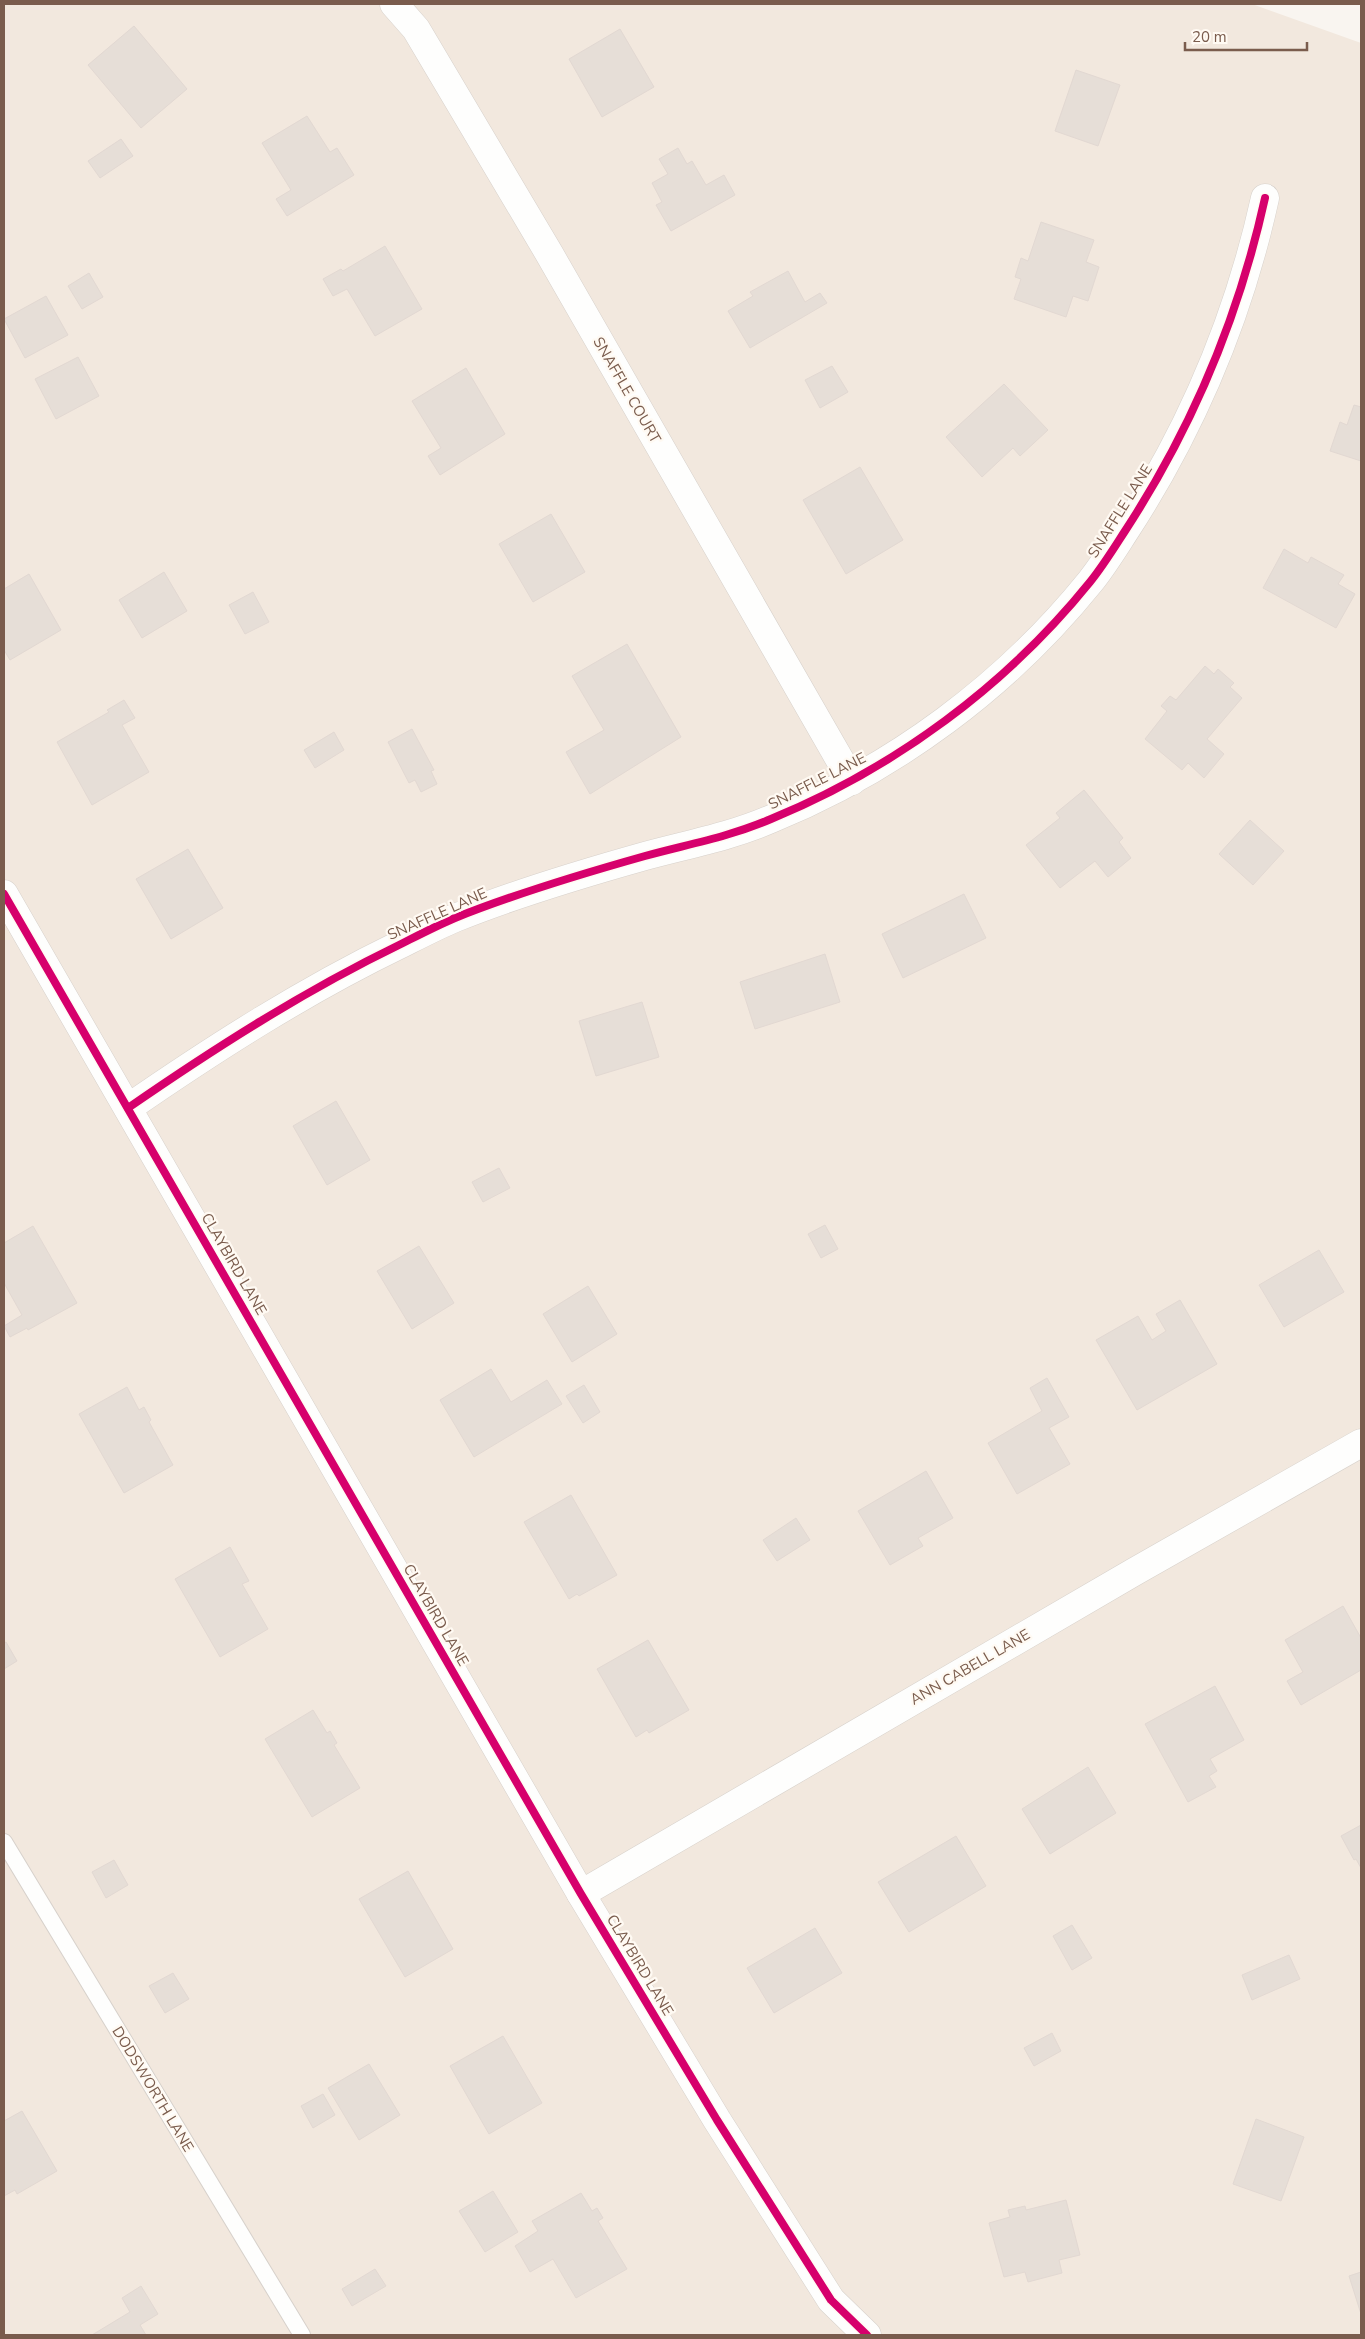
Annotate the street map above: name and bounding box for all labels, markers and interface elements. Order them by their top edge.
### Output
scale bar [1185,20,1308,52]
text: 20 m [1192,27,1227,47]
street label: SNAFFLE COURT [588,333,666,447]
street label: SNAFFLE LANE [1083,460,1157,562]
street label: SNAFFLE LANE [765,748,869,814]
street label: SNAFFLE LANE [384,883,490,945]
street label: CLAYBIRD LANE [197,1209,271,1319]
street label: CLAYBIRD LANE [399,1560,473,1670]
street label: ANN CABELL LANE [906,1624,1034,1710]
street label: CLAYBIRD LANE [602,1911,678,2019]
street label: DODSWORTH LANE [108,2022,198,2156]

